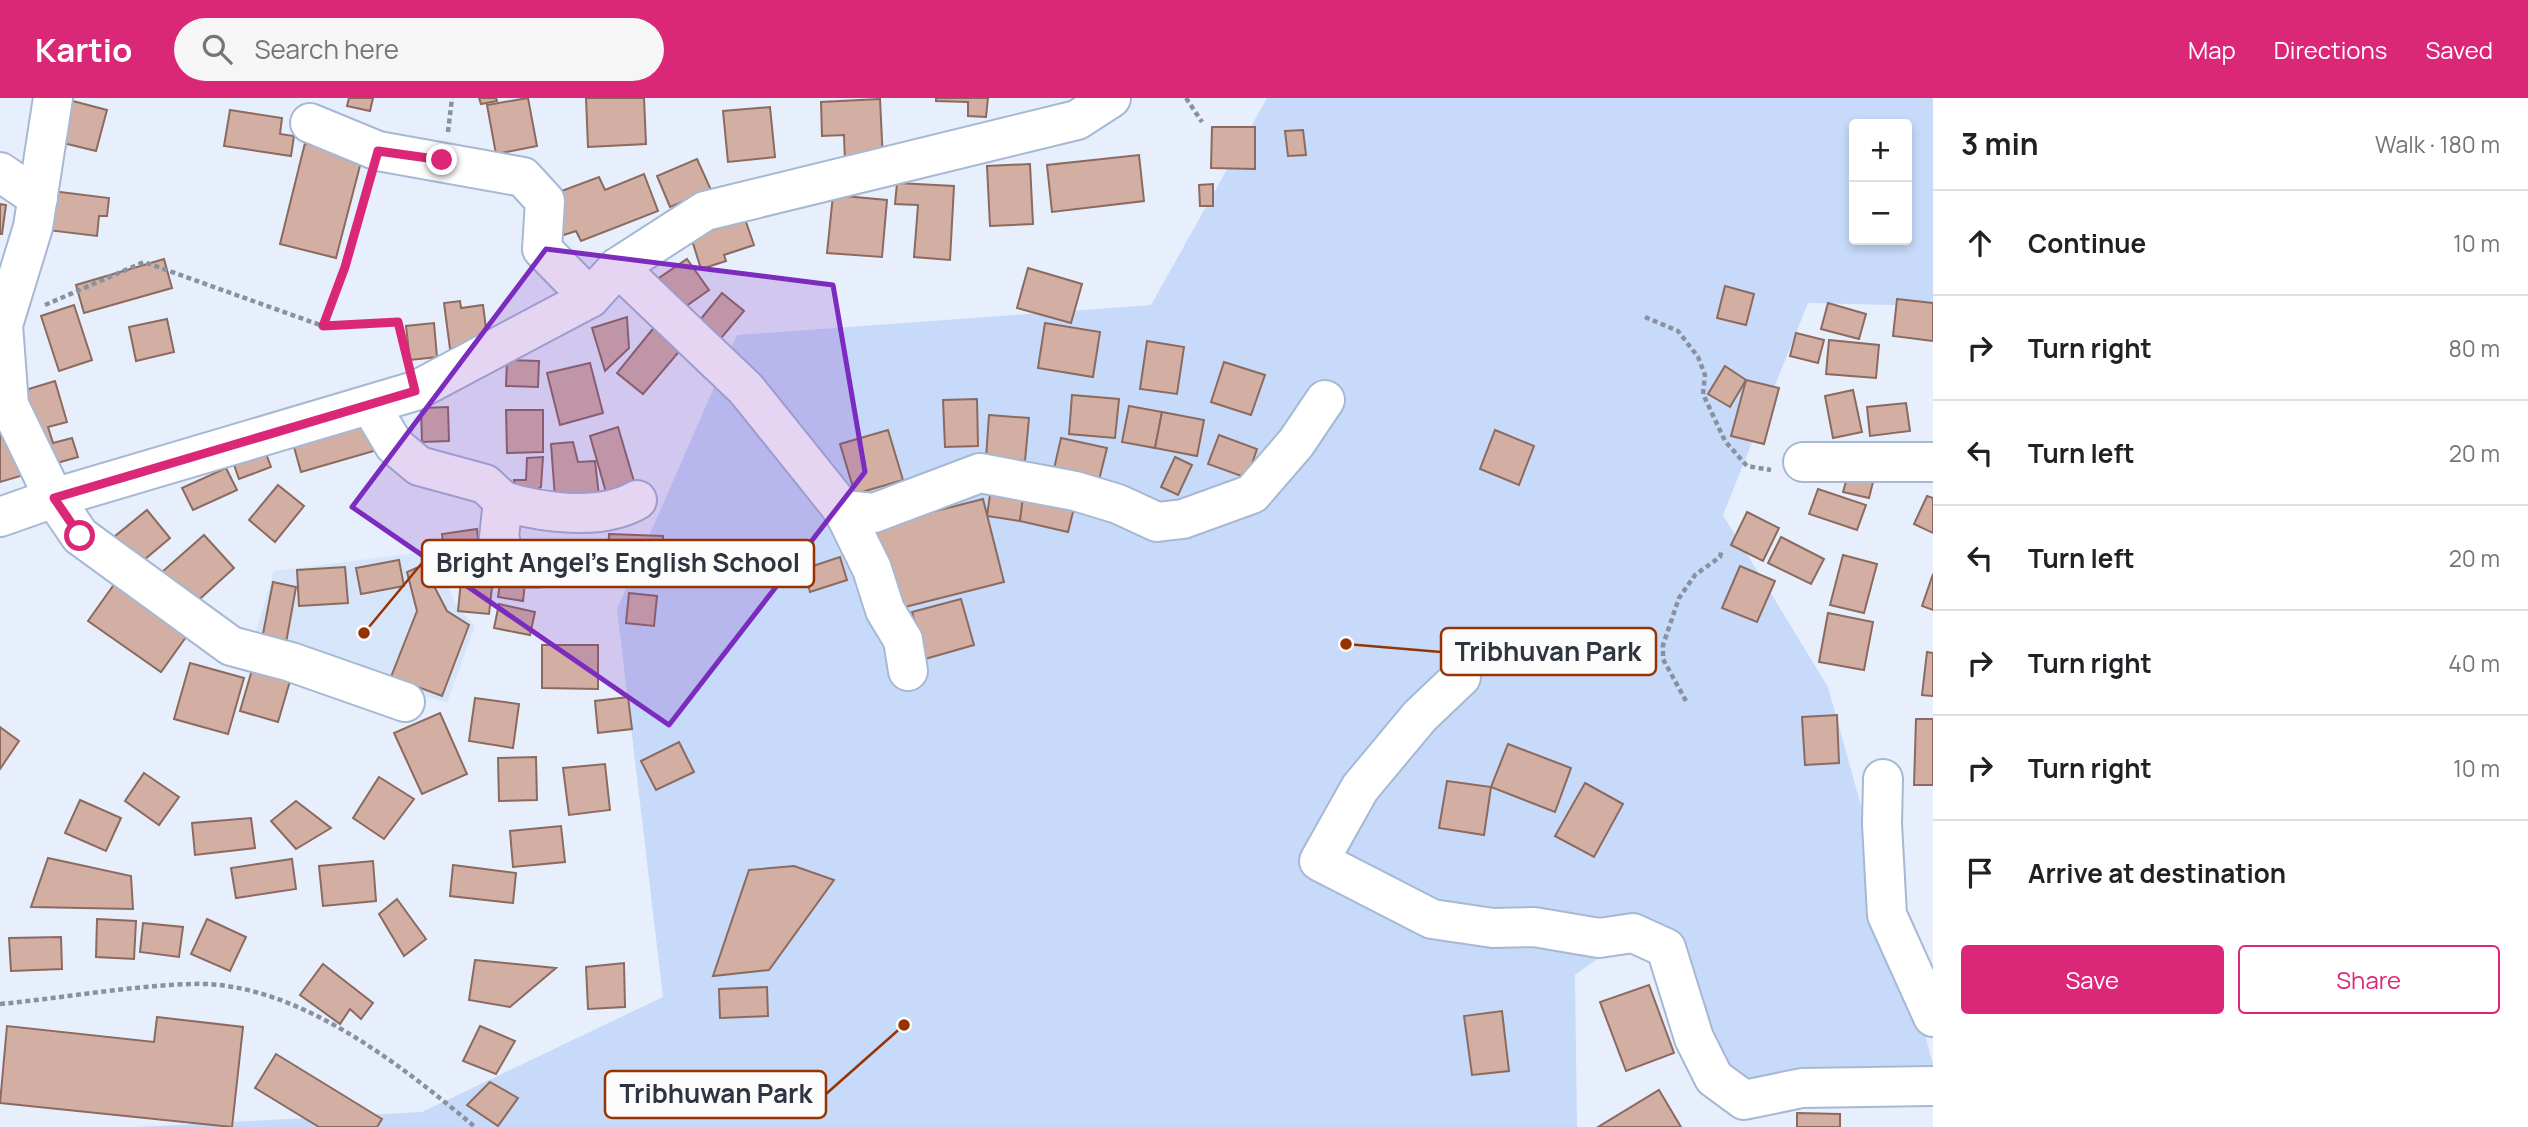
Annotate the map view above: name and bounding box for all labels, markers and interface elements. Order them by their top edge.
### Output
search box [174,18,664,81]
text: Kartio [35,27,132,72]
icon: search [198,30,236,68]
text: Search here [254,31,399,67]
text: Map [2188,33,2236,66]
text: Directions [2274,33,2387,66]
text: Saved [2425,33,2493,66]
map controls [1849,119,1912,245]
button: + [1849,119,1912,182]
text: 3 min [1961,123,2039,164]
text: Walk · 180 m [2375,128,2500,160]
route end [426,144,457,175]
button: − [1849,182,1912,245]
icon: ahead [1961,224,1999,262]
text: Continue [2028,225,2146,261]
text: 10 m [2453,227,2500,259]
icon: right [1961,329,1999,367]
text: Turn right [2028,330,2152,366]
text: 80 m [2449,332,2500,364]
icon: left [1961,434,1999,472]
text: Turn left [2028,435,2135,471]
text: 20 m [2449,437,2500,469]
route start [64,520,95,551]
icon: left [1961,539,1999,577]
callout: Bright Angel's English School [422,540,814,587]
text: Turn left [2028,540,2135,576]
text: 20 m [2449,542,2500,574]
text: Bright Angel's English School [436,544,800,580]
callout: Tribhuvan Park [1441,628,1656,675]
text: Tribhuvan Park [1455,633,1642,669]
icon: right [1961,644,1999,682]
text: Turn right [2028,645,2152,681]
text: 40 m [2448,647,2500,679]
icon: right [1961,749,1999,787]
text: Turn right [2028,750,2152,786]
text: 10 m [2453,752,2500,784]
icon: arrive [1961,854,1999,892]
text: Arrive at destination [2028,855,2286,891]
button: Save [1961,945,2224,1014]
button: Share [2238,945,2500,1014]
callout: Tribhuwan Park [605,1071,826,1118]
text: Tribhuwan Park [620,1075,813,1111]

